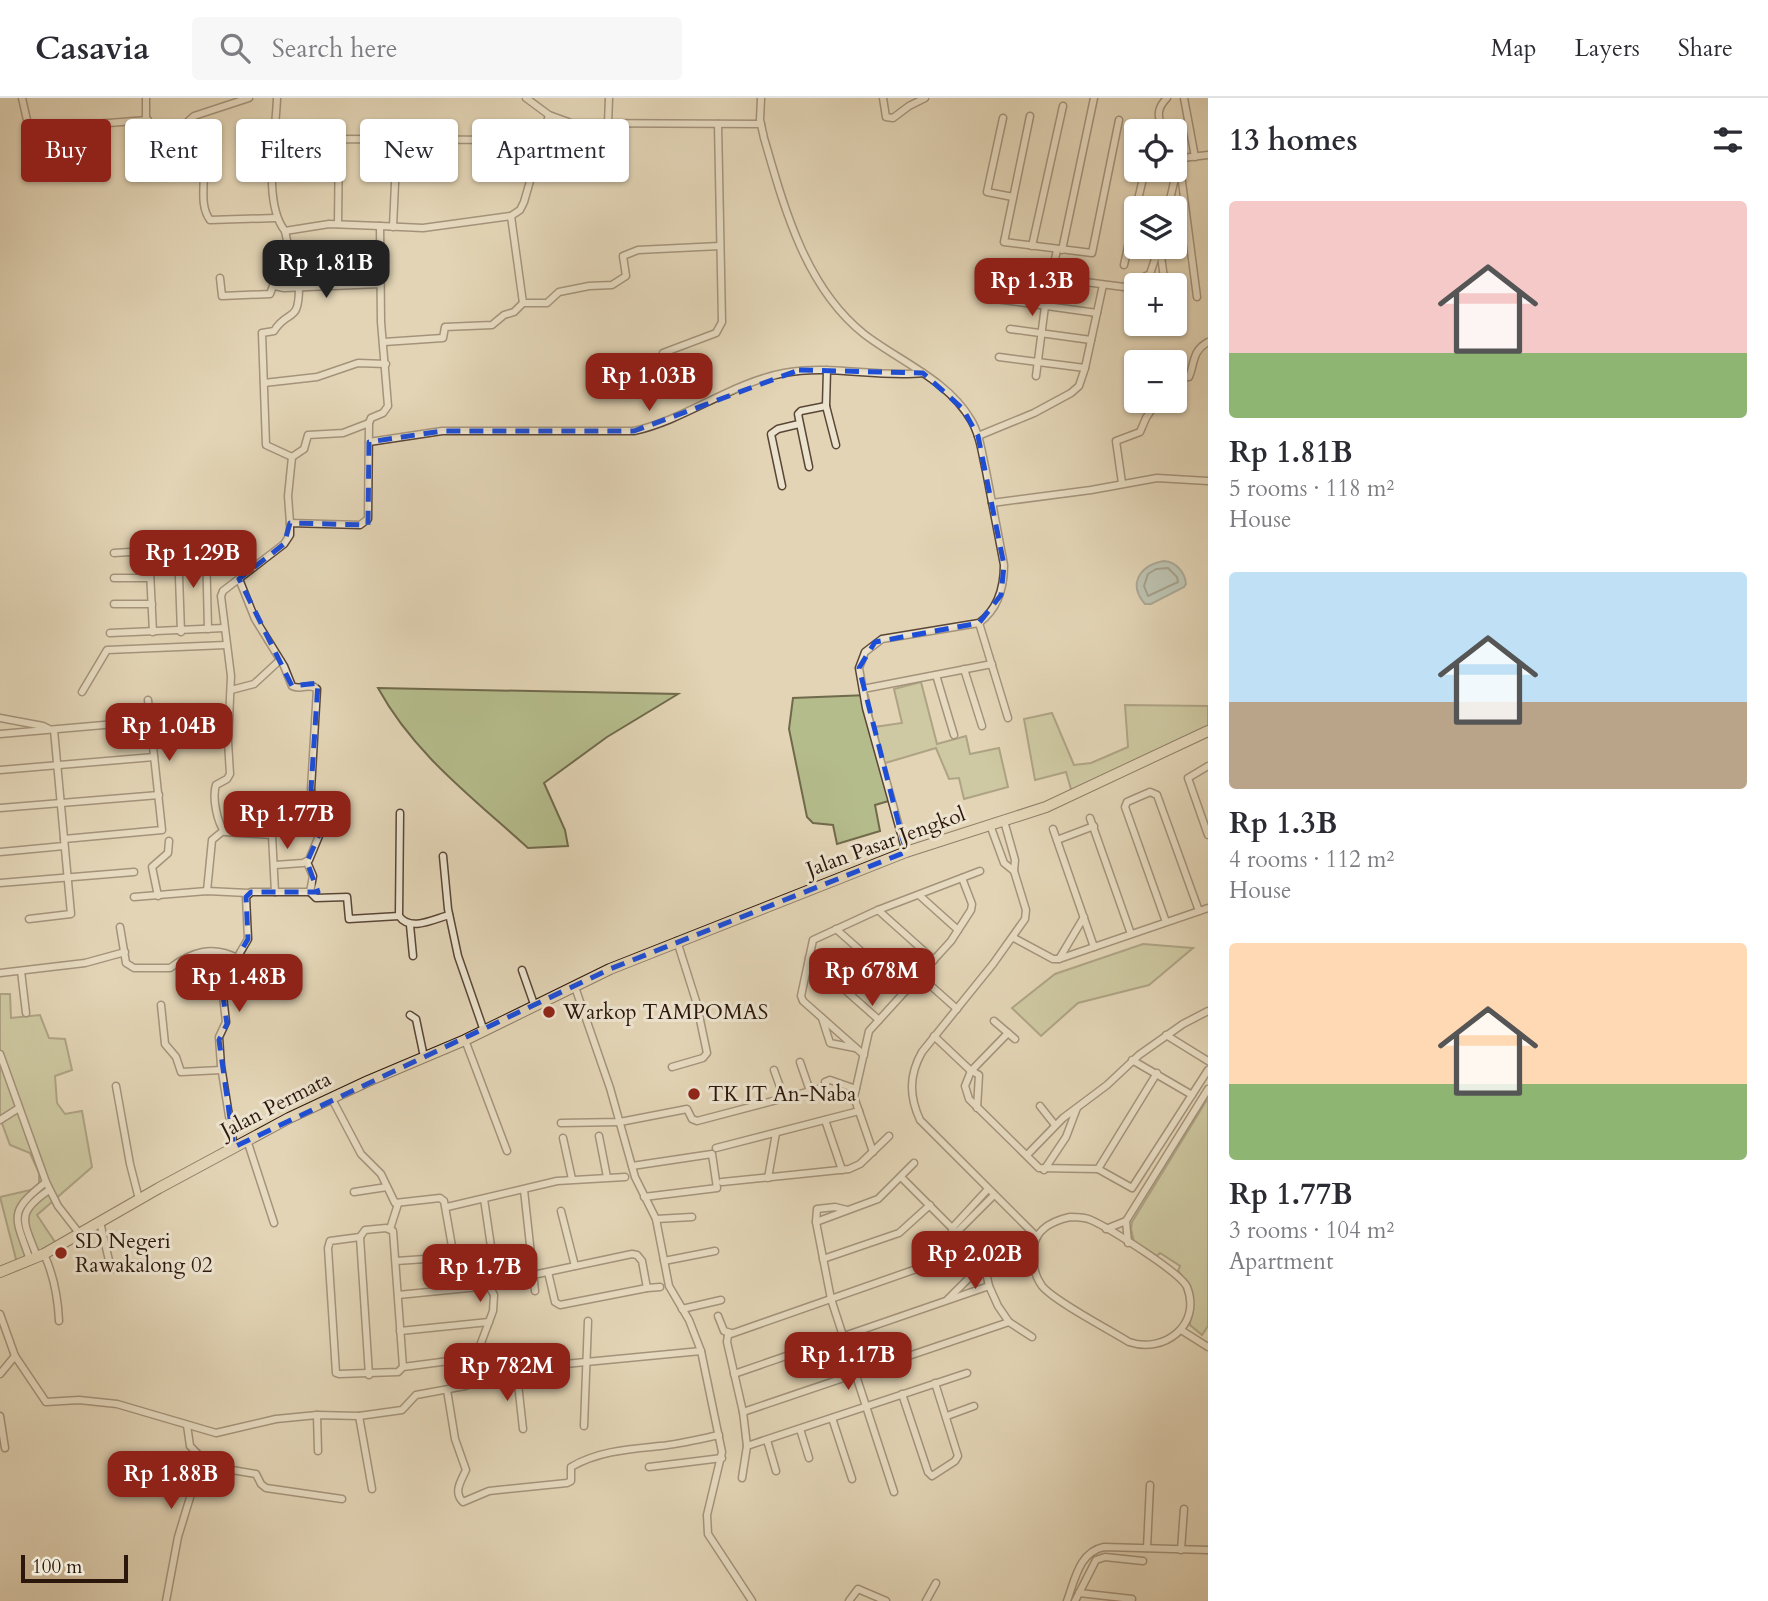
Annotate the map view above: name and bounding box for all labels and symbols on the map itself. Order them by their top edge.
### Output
pin: Rp 1.81B [254,240,398,300]
pin: Rp 1.3B [967,258,1097,318]
pin: Rp 1.03B [577,354,721,413]
pin: Rp 1.29B [121,531,265,590]
pin: Rp 1.04B [97,704,241,763]
pin: Rp 1.77B [215,792,359,851]
street label: Jalan Pasar Jengkol [800,800,970,885]
pin: Rp 678M [807,948,937,1008]
pin: Rp 1.48B [167,954,311,1014]
place label: Warkop TAMPOMAS [562,998,768,1027]
marker: Warkop TAMPOMAS [541,1004,557,1020]
street label: Jalan Permata [213,1065,336,1147]
place label: TK IT An-Naba [708,1080,856,1109]
marker: TK IT An-Naba [686,1086,702,1102]
place label: SD Negeri Rawakalong 02 [75,1227,213,1280]
pin: Rp 2.02B [903,1232,1047,1291]
pin: Rp 1.7B [415,1244,545,1304]
marker: SD Negeri Rawakalong 02 [53,1245,69,1261]
pin: Rp 1.17B [776,1332,920,1392]
pin: Rp 782M [442,1344,572,1403]
pin: Rp 1.88B [99,1452,243,1511]
scale bar [21,1552,128,1584]

